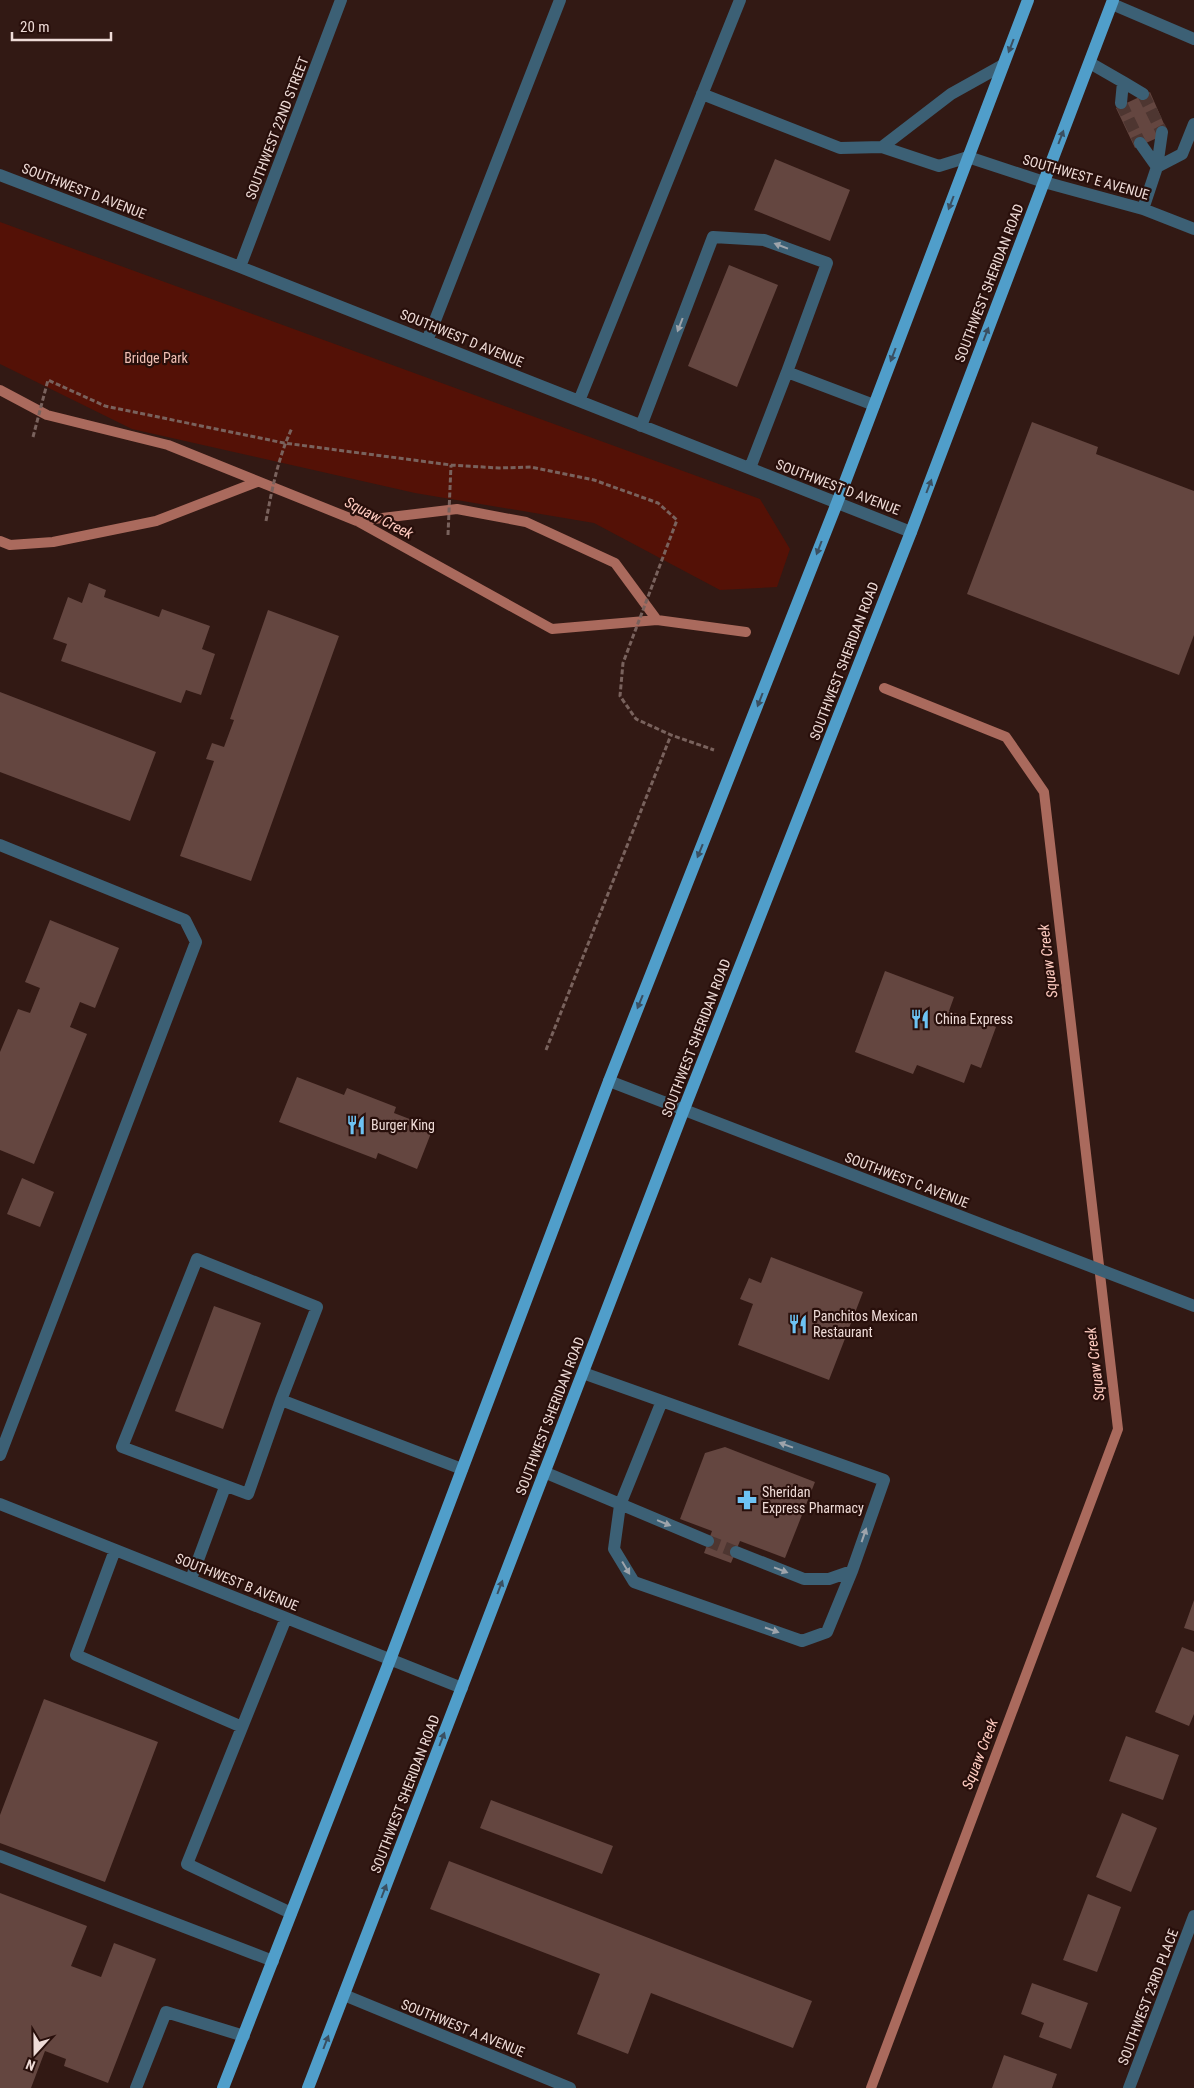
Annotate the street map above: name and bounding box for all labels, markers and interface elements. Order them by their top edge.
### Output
scale bar [12,10,111,42]
text: 20 m [20,18,50,36]
one-way arrow [1007,38,1014,53]
street label: SOUTHWEST 22ND STREET [242,54,312,202]
one-way arrow [1057,129,1065,144]
street label: SOUTHWEST E AVENUE [1021,151,1151,203]
street label: SOUTHWEST D AVENUE [20,160,148,222]
one-way arrow [947,196,955,211]
street label: SOUTHWEST SHERIDAN ROAD [951,202,1027,364]
one-way arrow [773,242,788,250]
street label: SOUTHWEST D AVENUE [398,306,526,370]
one-way arrow [675,318,683,332]
one-way arrow [982,326,990,341]
one-way arrow [889,348,897,363]
park label: Bridge Park [124,350,189,366]
street label: SOUTHWEST D AVENUE [774,456,902,518]
one-way arrow [925,479,933,493]
water label: Squaw Creek [342,493,417,543]
one-way arrow [815,541,822,556]
street label: SOUTHWEST SHERIDAN ROAD [806,580,882,742]
one-way arrow [755,693,763,707]
one-way arrow [696,844,704,859]
water label: Squaw Creek [1034,923,1061,999]
street label: SOUTHWEST SHERIDAN ROAD [658,957,734,1119]
one-way arrow [636,995,644,1009]
restaurant icon: China Express [909,1008,931,1030]
place label: China Express [935,1011,1013,1027]
restaurant icon: Burger King [345,1114,367,1136]
place label: Burger King [371,1117,435,1133]
street label: SOUTHWEST C AVENUE [843,1149,971,1211]
place label: Panchitos Mexican Restaurant [813,1308,918,1340]
restaurant icon: Panchitos Mexican Restaurant [787,1313,809,1335]
water label: Squaw Creek [1081,1326,1108,1402]
street label: SOUTHWEST SHERIDAN ROAD [512,1335,588,1497]
one-way arrow [778,1441,793,1449]
place label: Sheridan Express Pharmacy [762,1484,864,1516]
pharmacy icon: Sheridan Express Pharmacy [736,1489,758,1511]
one-way arrow [657,1519,672,1527]
one-way arrow [861,1527,869,1542]
street label: SOUTHWEST B AVENUE [173,1550,301,1614]
one-way arrow [621,1561,630,1574]
one-way arrow [774,1566,789,1574]
one-way arrow [496,1579,504,1594]
one-way arrow [764,1627,779,1635]
street label: SOUTHWEST SHERIDAN ROAD [367,1713,443,1875]
water label: Squaw Creek [958,1716,1002,1792]
one-way arrow [438,1731,446,1746]
one-way arrow [380,1883,388,1898]
street label: SOUTHWEST 23RD PLACE [1115,1927,1181,2067]
street label: SOUTHWEST A AVENUE [399,1996,527,2060]
north arrow [10,2028,60,2078]
one-way arrow [322,2035,330,2050]
text: N [23,2056,37,2074]

